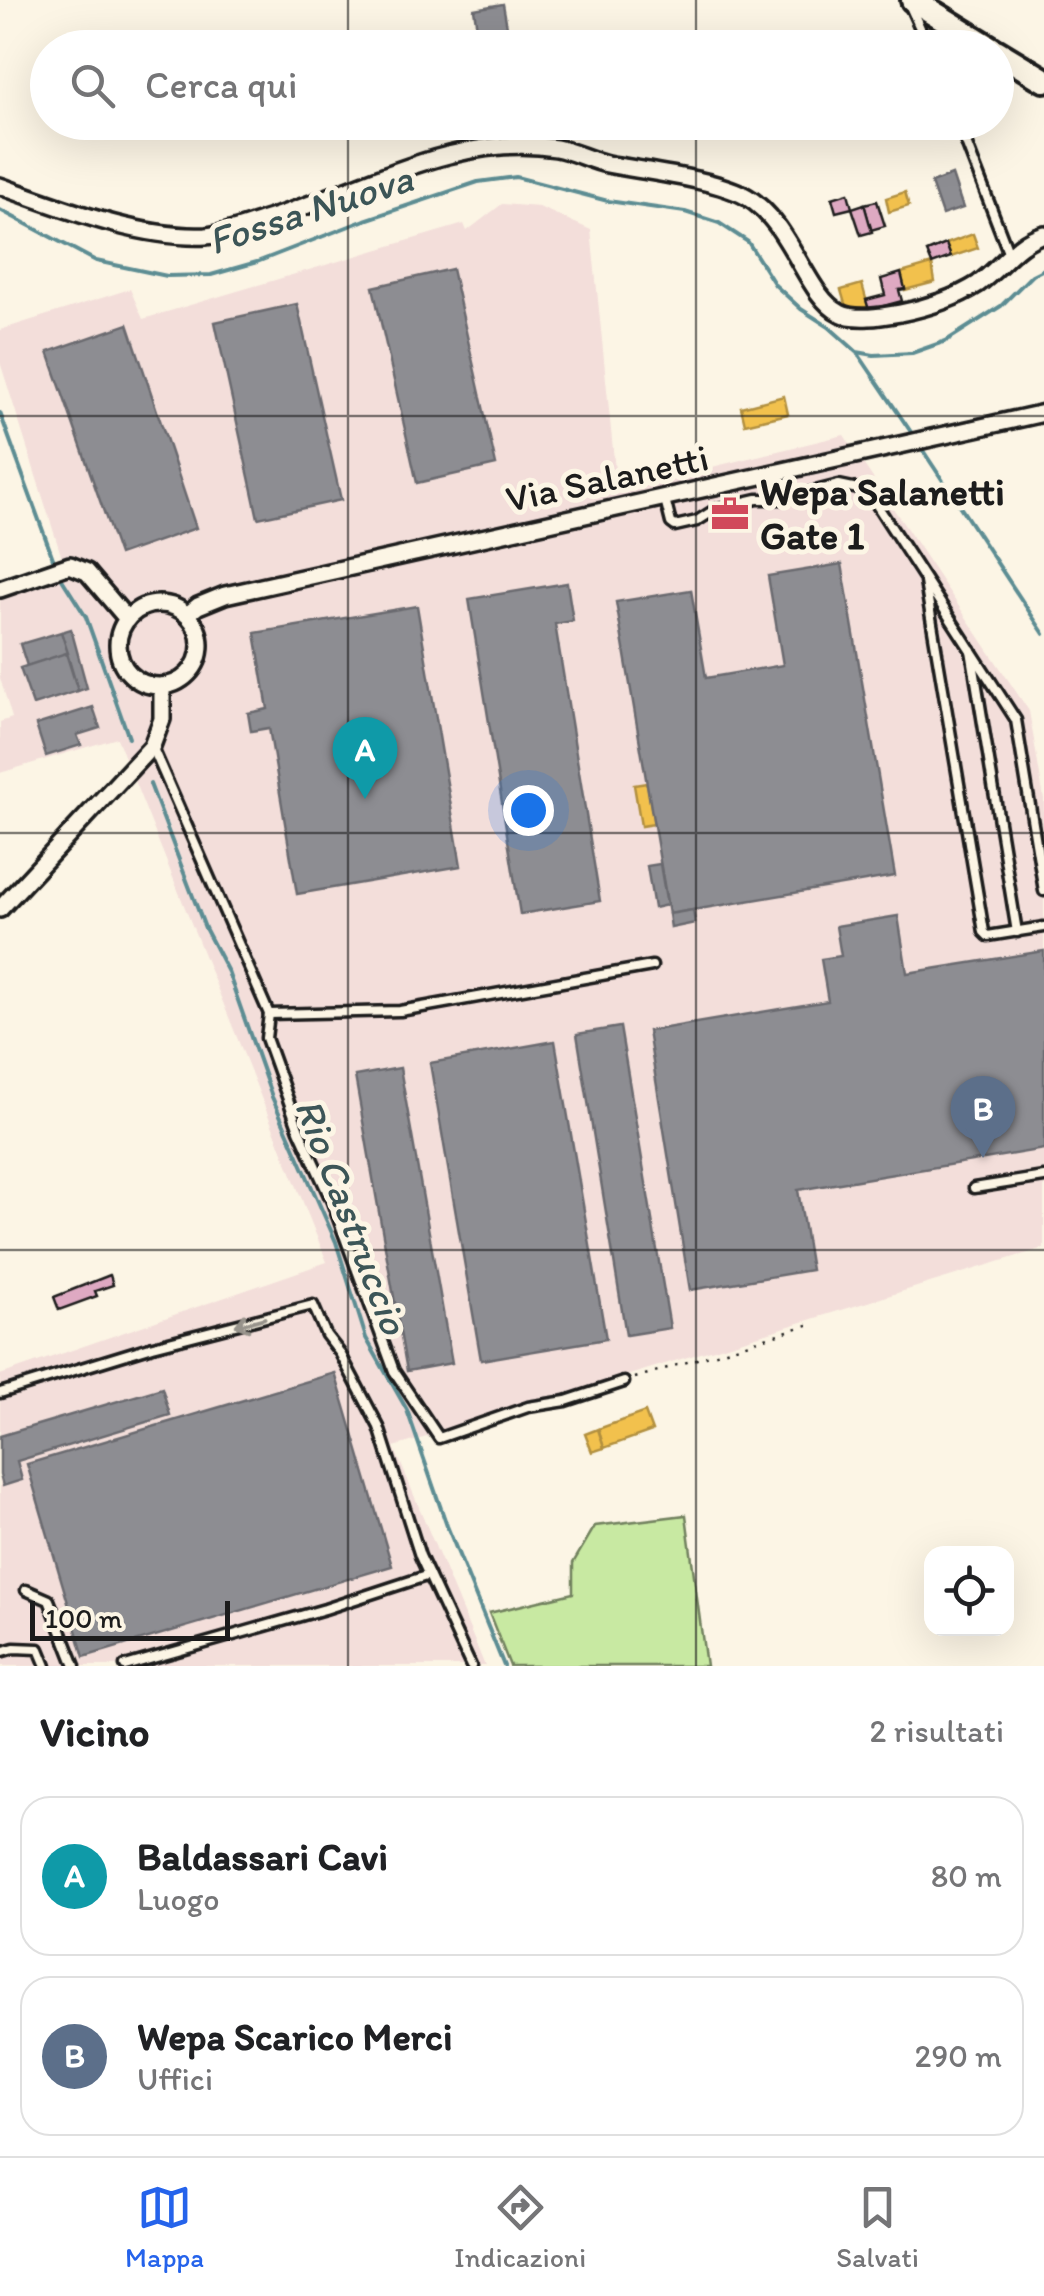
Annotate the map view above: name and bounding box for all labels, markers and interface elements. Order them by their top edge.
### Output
search box [30,30,1014,140]
icon: search [65,58,120,113]
text: Cerca qui [145,62,297,108]
water label: Fossa Nuova [202,153,419,265]
street label: Via Salanetti [501,434,713,522]
place label: Wepa Salanetti Gate 1 [760,469,1005,559]
office icon: Wepa Salanetti Gate 1 [709,493,751,535]
pin: A [332,716,398,799]
your location [503,785,554,836]
pin: B [950,1076,1016,1158]
water label: Rio Castruccio [285,1091,420,1342]
one-way arrow [235,1313,266,1332]
map controls [924,1546,1014,1636]
button: locate [924,1546,1014,1636]
scale bar [30,1596,230,1640]
text: 100 m [45,1601,122,1635]
text: Vicino [40,1706,150,1757]
text: 2 risultati [870,1712,1004,1750]
text: Baldassari Cavi [137,1834,388,1880]
text: A [64,1857,85,1895]
text: 80 m [931,1857,1002,1895]
text: Luogo [137,1880,220,1918]
text: Wepa Scarico Merci [137,2014,453,2060]
text: B [64,2037,85,2075]
text: 290 m [915,2037,1002,2075]
text: Uffici [137,2060,213,2098]
tab: Mappa [125,2180,204,2274]
tab: Indicazioni [454,2180,586,2274]
tab: Salvati [836,2180,919,2274]

